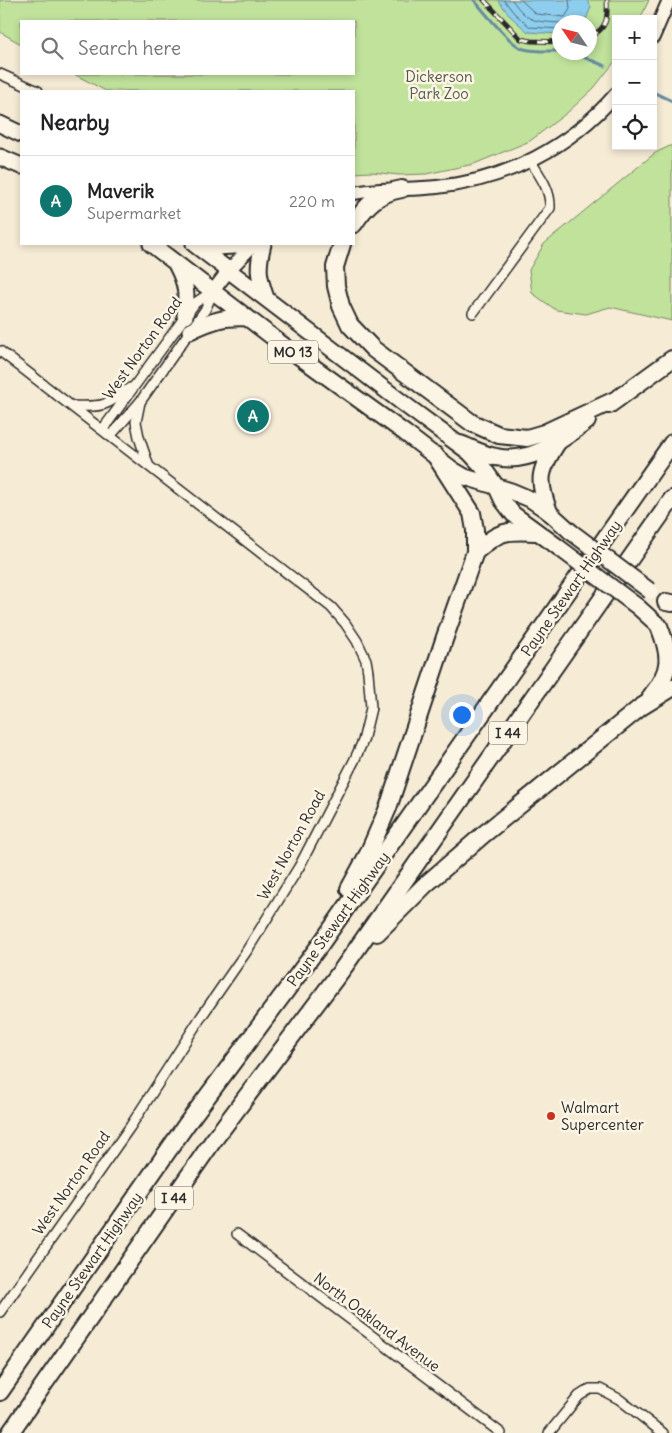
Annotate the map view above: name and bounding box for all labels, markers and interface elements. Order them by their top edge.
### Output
north arrow [552,15,597,60]
map controls [612,15,657,150]
button: + [612,15,657,60]
search box [20,20,355,75]
icon: search [38,34,66,62]
text: Search here [78,36,181,60]
button: − [612,60,657,105]
park label: Dickerson Park Zoo [405,67,473,103]
button: locate [612,105,657,150]
text: Nearby [40,109,110,136]
text: Maverik [87,179,154,203]
text: A [51,191,61,211]
text: 220 m [289,191,335,211]
text: Supermarket [87,203,181,223]
street label: West Norton Road [98,293,186,403]
road number: MO 13 [268,341,318,364]
pin: A [237,397,269,435]
street label: Payne Stewart Highway [517,516,625,660]
your location [449,702,475,728]
road number: I 44 [489,721,527,744]
street label: West Norton Road [253,787,329,903]
street label: Payne Stewart Highway [283,848,393,990]
place label: Walmart Supercenter [561,1098,644,1134]
marker: Walmart Supercenter [545,1110,557,1122]
street label: West Norton Road [28,1127,114,1239]
road number: I 44 [155,1186,193,1210]
street label: Payne Stewart Highway [38,1188,146,1332]
street label: North Oakland Avenue [310,1268,444,1376]

